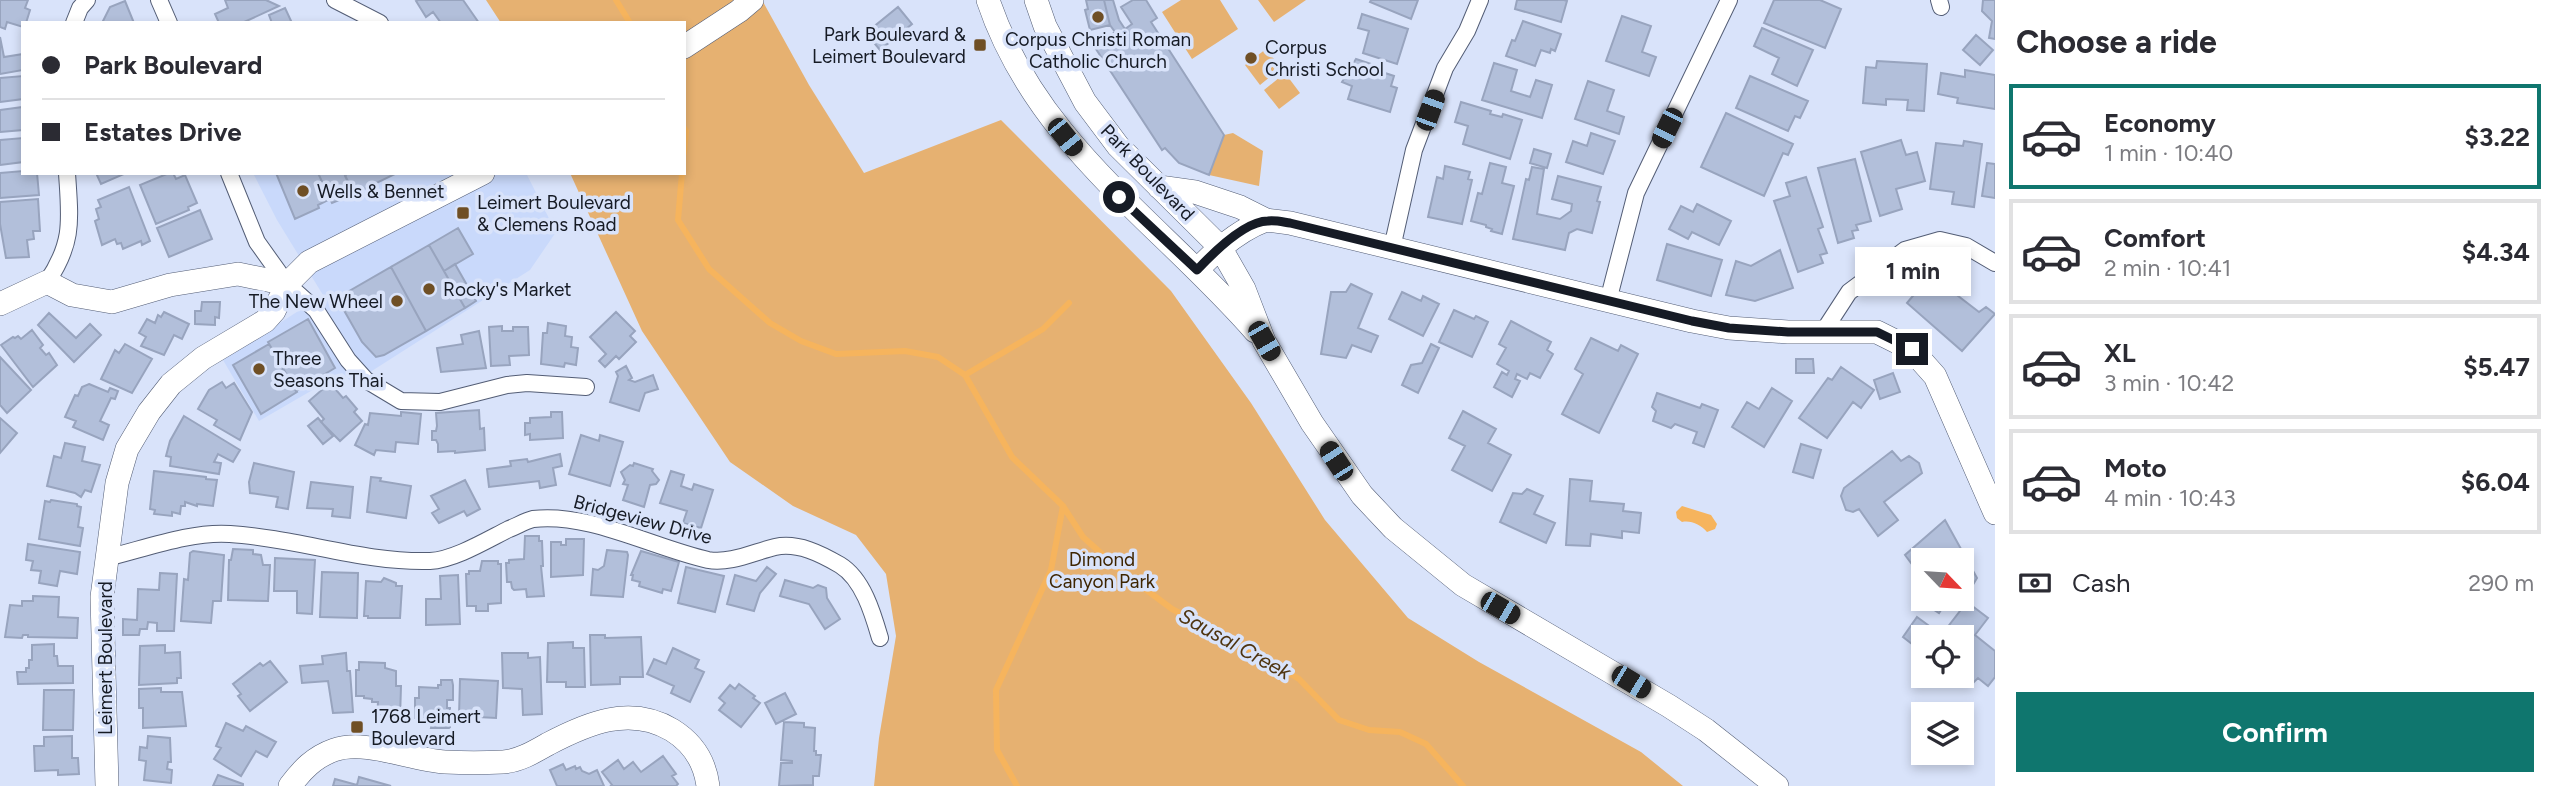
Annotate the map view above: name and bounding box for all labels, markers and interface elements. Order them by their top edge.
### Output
marker: Corpus Christi Roman Catholic Church [1090,9,1106,25]
place label: Park Boulevard & Leimert Boulevard [812,23,967,68]
text: Choose a ride [2016,23,2217,61]
place label: Corpus Christi Roman Catholic Church [1005,28,1191,73]
place label: Corpus Christi School [1265,36,1384,81]
marker: Park Boulevard & Leimert Boulevard [972,37,988,53]
text: Park Boulevard [84,49,263,81]
marker: Corpus Christi School [1243,50,1259,66]
car [1413,87,1448,133]
car [1649,105,1686,151]
icon: car [2020,105,2083,168]
text: Economy [2104,107,2216,139]
car [1044,114,1087,160]
text: Estates Drive [84,116,242,148]
street label: Park Boulevard [1096,119,1199,225]
text: $3.22 [2465,121,2530,153]
text: 1 min · 10:40 [2104,139,2233,167]
place label: Wells & Bennet [317,180,444,203]
route start [1103,181,1135,213]
marker: Wells & Bennet [295,183,311,199]
place label: Leimert Boulevard & Clemens Road [477,191,631,236]
marker: Leimert Boulevard & Clemens Road [455,205,471,221]
icon: car [2020,220,2083,283]
text: Comfort [2104,222,2206,254]
text: $4.34 [2462,236,2530,268]
callout: 1 min [1854,247,1970,296]
text: 2 min · 10:41 [2104,254,2231,282]
text: 1 min [1886,257,1940,285]
place label: Rocky's Market [443,278,572,301]
marker: Rocky's Market [421,281,437,297]
place label: The New Wheel [249,290,383,313]
marker: The New Wheel [389,293,405,309]
car [1245,318,1284,364]
route end [1896,333,1928,365]
icon: car [2020,335,2083,398]
text: XL [2104,337,2136,369]
place label: Three Seasons Thai [273,347,384,392]
text: $5.47 [2463,351,2530,383]
marker: Three Seasons Thai [251,361,267,377]
text: 3 min · 10:42 [2104,369,2234,397]
car [1316,438,1357,484]
icon: car [2020,450,2083,513]
text: Moto [2104,452,2167,484]
text: $6.04 [2461,466,2530,498]
text: 4 min · 10:43 [2104,484,2236,512]
street label: Bridgeview Drive [571,490,715,549]
park label: Dimond Canyon Park [1049,548,1156,593]
north arrow [1911,548,1974,611]
map controls [1911,548,1974,765]
icon: cash [2016,564,2054,602]
text: Cash [2072,567,2131,599]
text: 290 m [2468,569,2534,597]
street label: Leimert Boulevard [94,581,117,735]
car [1477,588,1524,628]
water label: Sausal Creek [1175,602,1296,685]
button: locate [1911,625,1974,688]
car [1608,662,1655,702]
button: Confirm [2016,692,2534,772]
button: layers [1911,702,1974,765]
place label: 1768 Leimert Boulevard [371,705,481,750]
marker: 1768 Leimert Boulevard [349,719,365,735]

